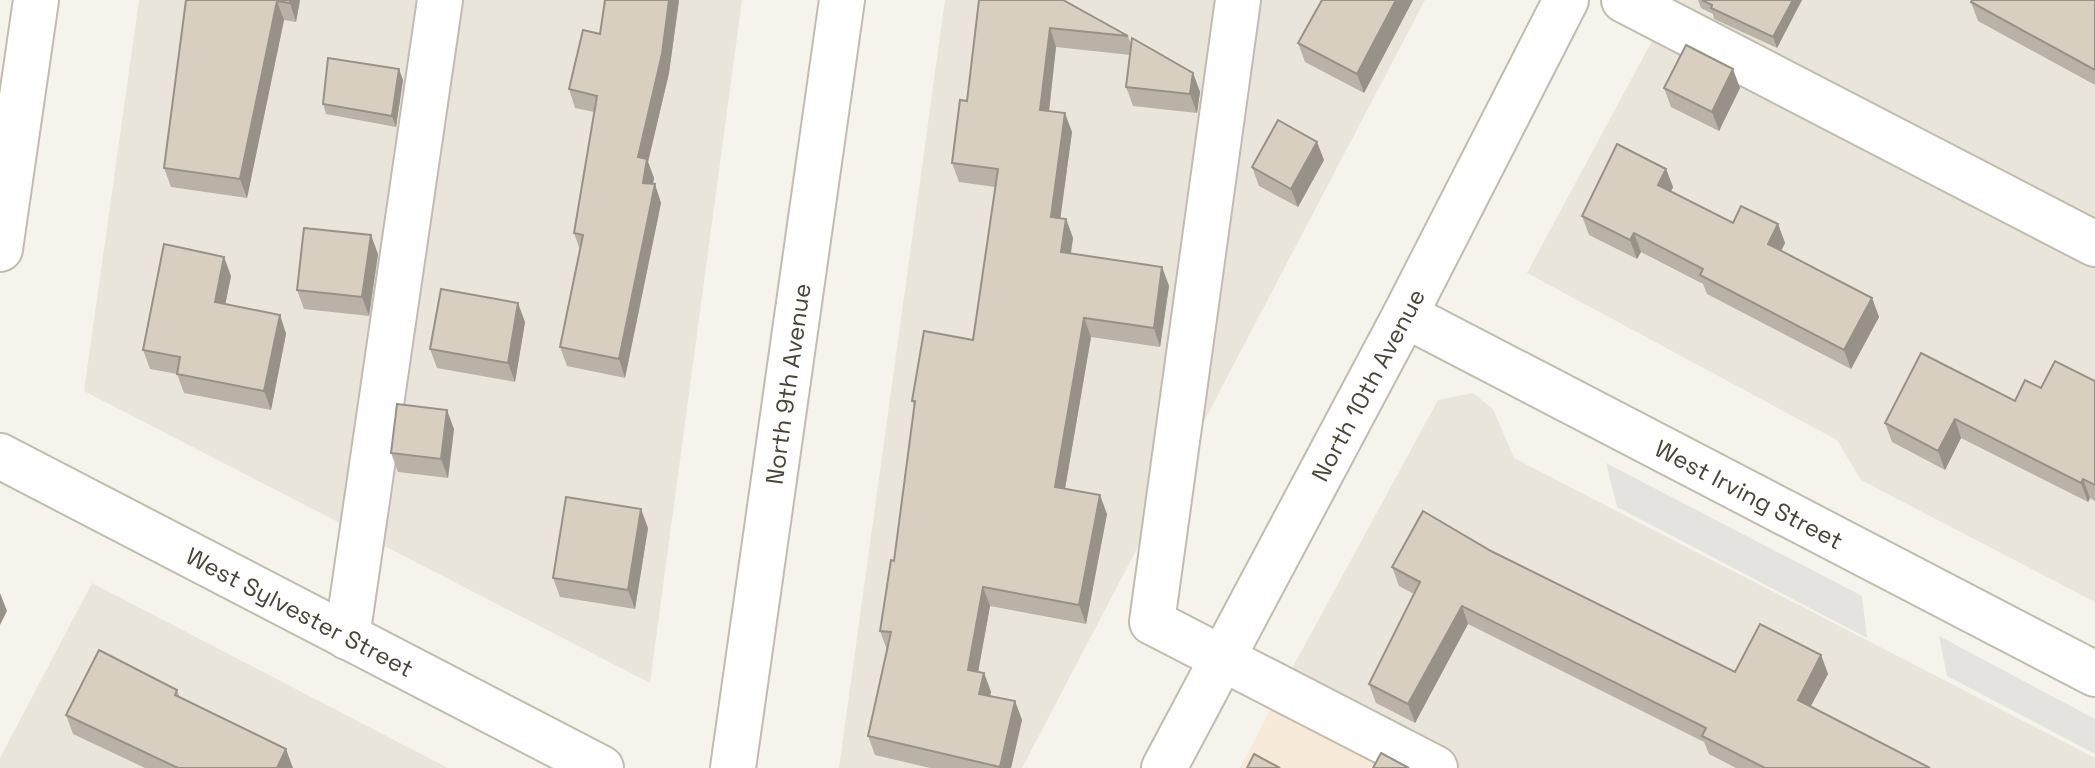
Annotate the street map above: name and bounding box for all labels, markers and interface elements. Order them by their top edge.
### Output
street label: North 9th Avenue [758,281,817,486]
street label: North 10th Avenue [1304,283,1431,486]
street label: West Irving Street [1650,432,1849,556]
street label: West Sylvester Street [181,540,419,684]

